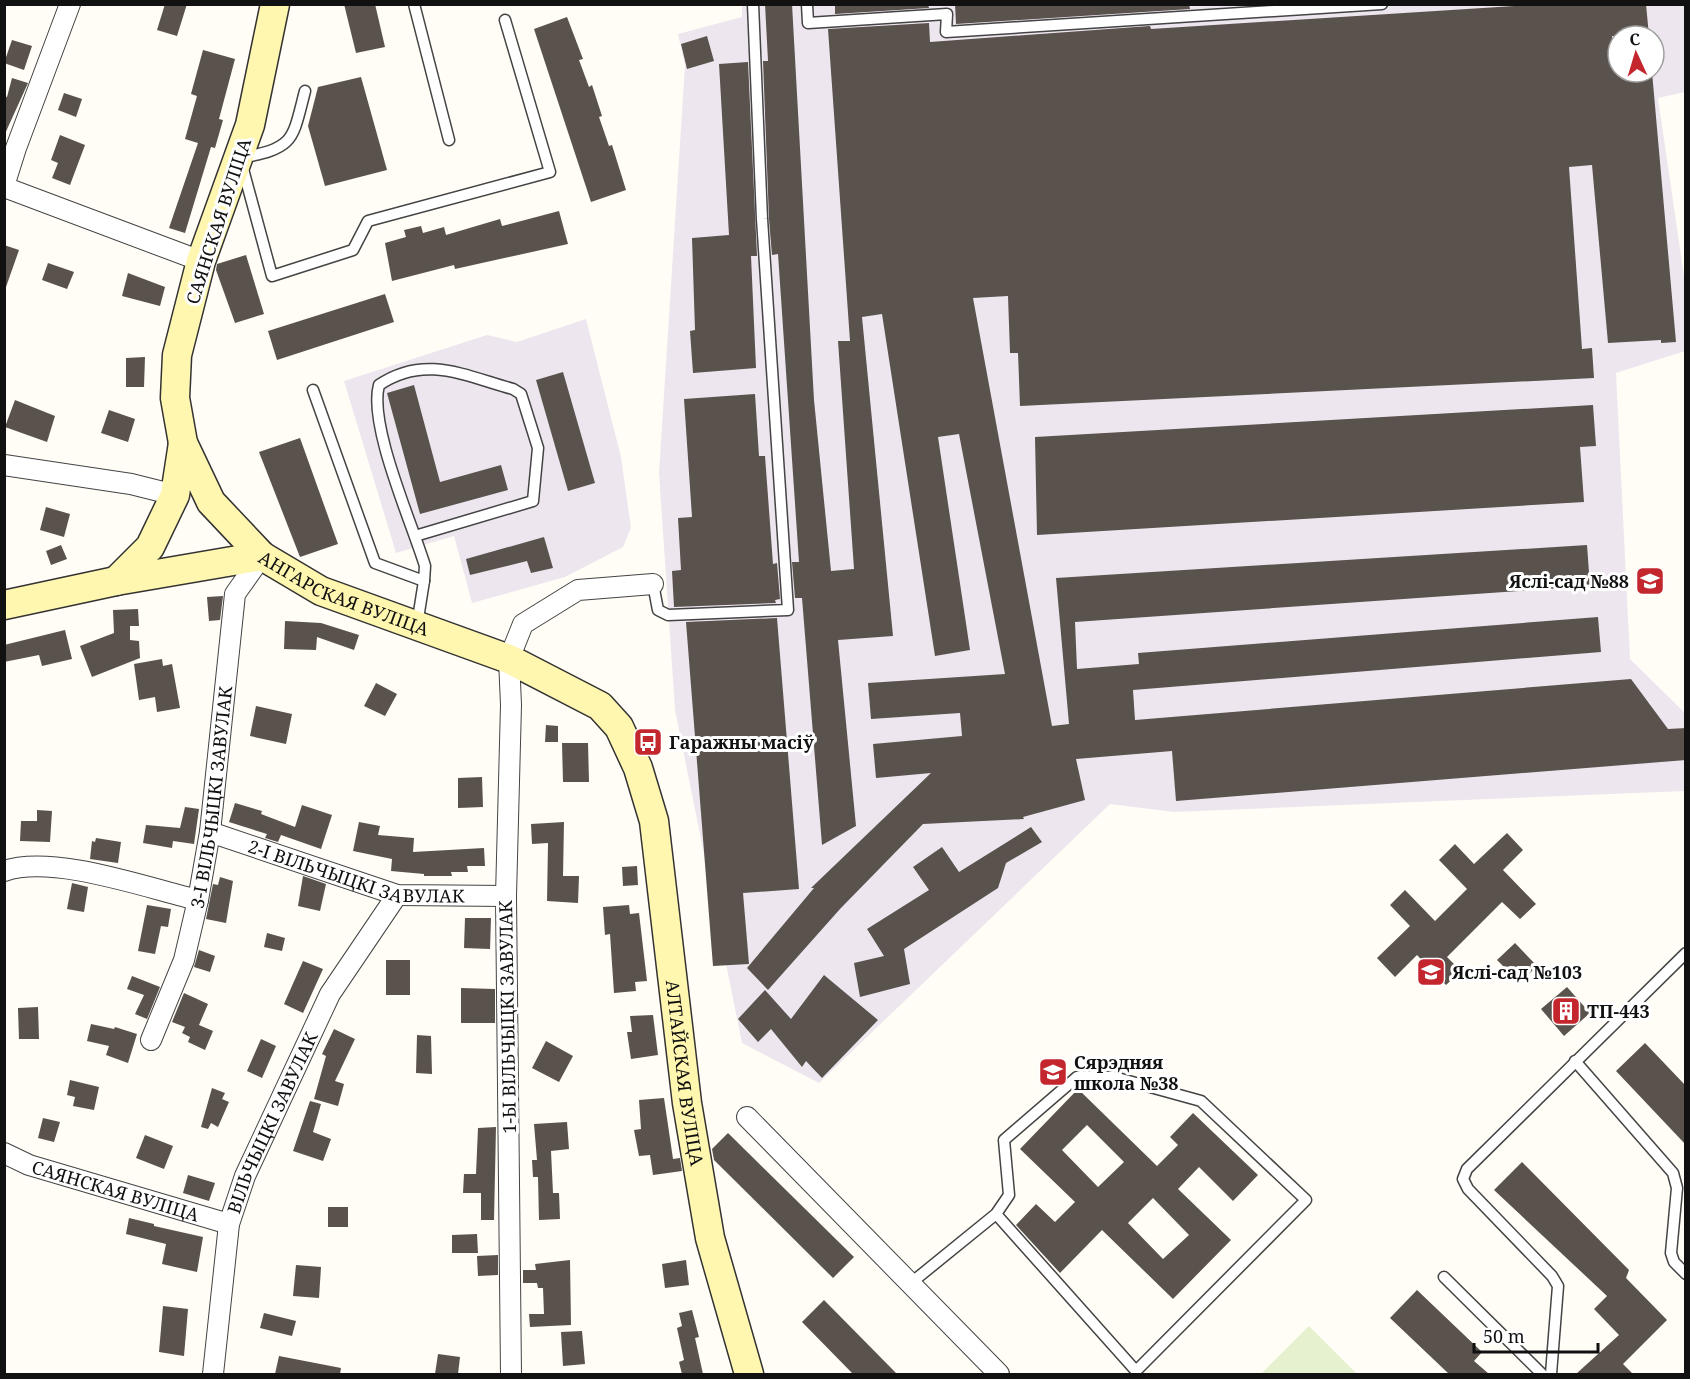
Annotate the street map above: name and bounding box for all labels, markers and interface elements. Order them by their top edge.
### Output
north arrow [1606,24,1666,84]
text: С [1629,28,1641,50]
street label: САЯНСКАЯ ВУЛІЦА [180,135,256,307]
street label: АНГАРСКАЯ ВУЛІЦА [255,545,433,641]
school or university icon: Яслі-сад №88 [1634,565,1666,597]
place label: Яслі-сад №88 [1508,569,1629,593]
street label: 3-І ВІЛЬЧЫЦКІ ЗАВУЛАК [184,685,237,911]
bus stop icon: Гаражны масіў [632,726,664,758]
place label: Гаражны масіў [669,730,814,754]
street label: 2-І ВІЛЬЧЫЦКІ ЗАВУЛАК [245,834,465,908]
street label: 1-Ы ВІЛЬЧЫЦКІ ЗАВУЛАК [493,900,521,1134]
school or university icon: Яслі-сад №103 [1415,956,1447,988]
place label: Яслі-сад №103 [1451,960,1582,984]
street label: АЛТАЙСКАЯ ВУЛІЦА [661,978,710,1168]
building icon: ТП-443 [1550,995,1582,1027]
place label: ТП-443 [1587,999,1650,1023]
street label: ВІЛЬЧЫЦКІ ЗАВУЛАК [221,1028,323,1217]
place label: Сярэдняя школа №38 [1074,1050,1179,1095]
school or university icon: Сярэдняя школа №38 [1037,1056,1069,1088]
street label: САЯНСКАЯ ВУЛІЦА [29,1155,202,1227]
scale bar [1474,1316,1598,1354]
text: 50 m [1483,1324,1525,1348]

